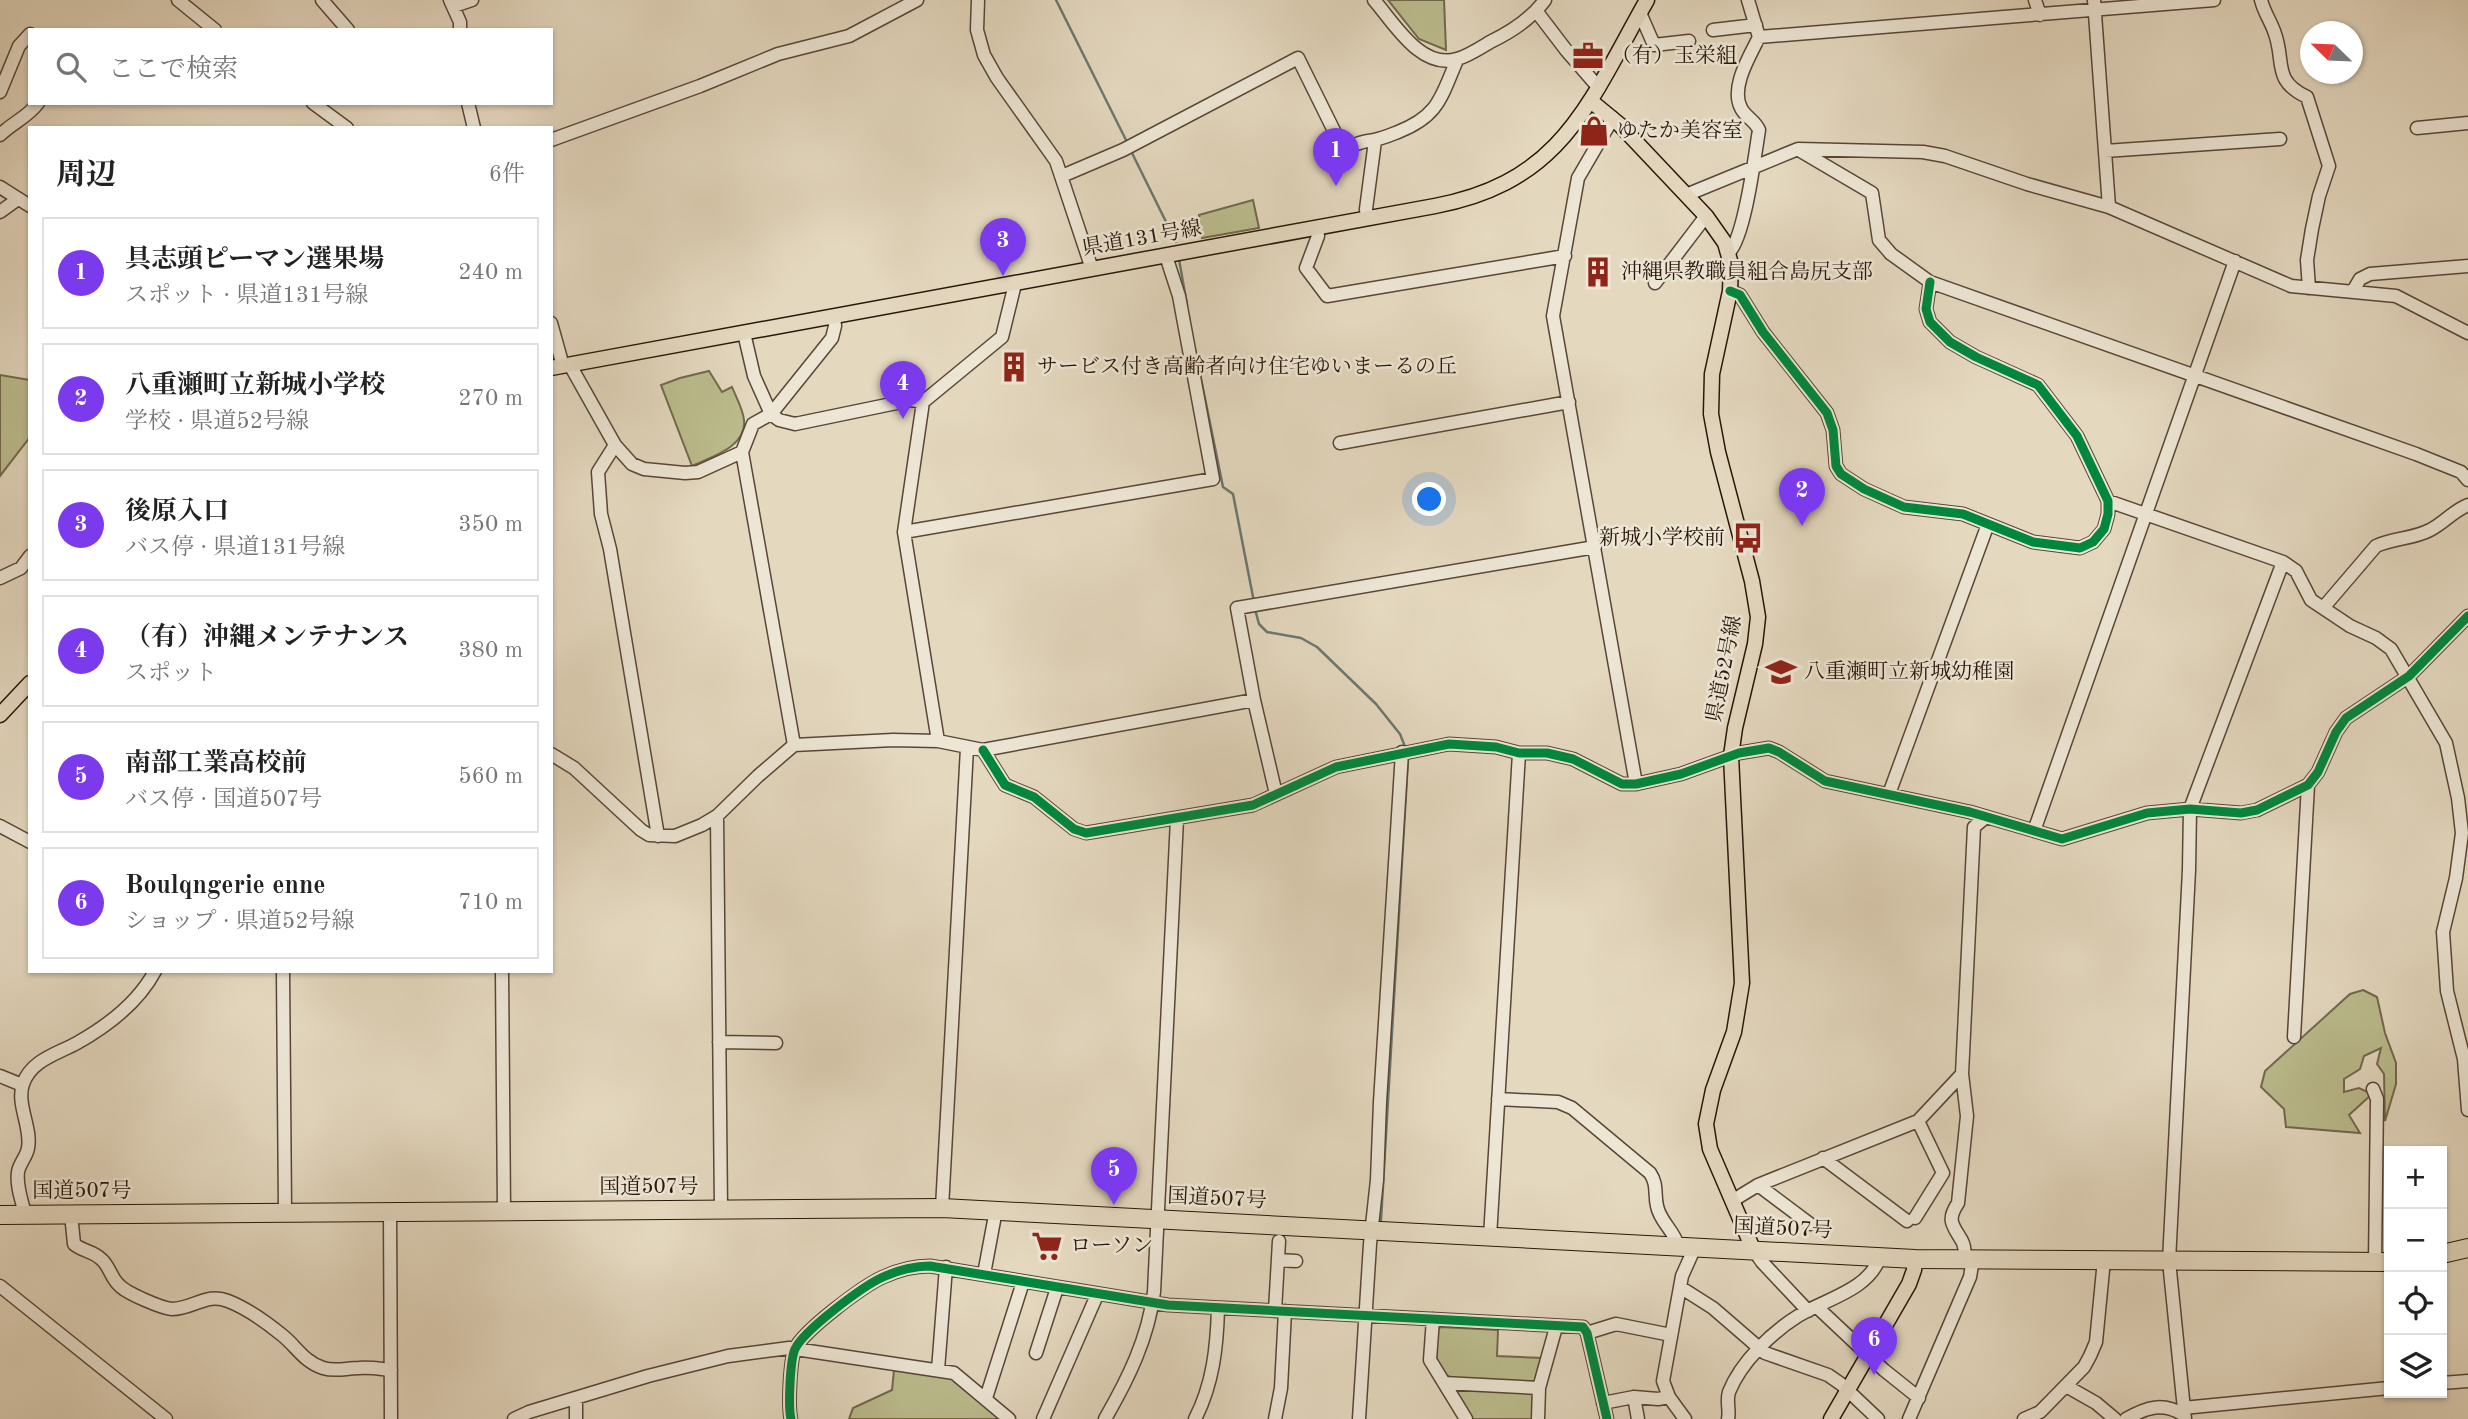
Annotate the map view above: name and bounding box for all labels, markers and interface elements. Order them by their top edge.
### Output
north arrow [2300,21,2363,84]
search box [28,28,553,105]
office icon: （有）玉栄組 [1571,39,1605,73]
place label: （有）玉栄組 [1611,44,1737,67]
icon: search [52,48,90,86]
text: ここで検索 [108,57,238,83]
shop icon: ゆたか美容室 [1577,114,1611,148]
place label: ゆたか美容室 [1617,119,1743,142]
pin: 1 [1313,128,1359,186]
text: 周辺 [56,161,116,191]
text: 6件 [489,163,525,186]
street label: 県道131号線 [1080,216,1203,260]
pin: 3 [980,218,1026,276]
text: 具志頭ピーマン選果場 [125,247,384,273]
building icon: 沖縄県教職員組合島尻支部 [1581,255,1615,289]
place label: 沖縄県教職員組合島尻支部 [1621,260,1873,283]
text: 1 [74,261,88,284]
text: 240 m [458,261,523,284]
text: スポット · 県道131号線 [125,284,368,307]
building icon: サービス付き高齢者向け住宅ゆいまーるの丘 [997,350,1031,384]
place label: サービス付き高齢者向け住宅ゆいまーるの丘 [1037,355,1457,378]
pin: 4 [880,361,926,419]
text: 八重瀬町立新城小学校 [125,373,385,399]
text: 2 [74,387,88,410]
text: 270 m [458,387,523,410]
text: 学校 · 県道52号線 [125,410,309,433]
pin: 2 [1779,468,1825,526]
your location [1412,482,1446,516]
text: 後原入口 [125,499,229,525]
text: 3 [74,513,88,536]
text: 350 m [458,513,523,536]
bus stop icon: 新城小学校前 [1731,521,1765,555]
place label: 新城小学校前 [1599,526,1725,549]
text: バス停 · 県道131号線 [125,536,345,559]
street label: 県道52号線 [1702,613,1746,724]
text: （有）沖縄メンテナンス [125,625,409,651]
text: 4 [74,639,88,662]
text: 380 m [458,639,523,662]
school or university icon: 八重瀬町立新城幼稚園 [1764,655,1798,689]
place label: 八重瀬町立新城幼稚園 [1804,660,2014,683]
text: スポット [125,662,217,685]
text: 南部工業高校前 [125,751,307,777]
text: 5 [74,765,88,788]
text: 560 m [458,765,523,788]
text: バス停 · 国道507号 [125,788,322,811]
text: Boulqngerie enne [125,873,326,899]
text: 6 [74,891,88,914]
text: 710 m [458,891,523,914]
text: ショップ · 県道52号線 [125,910,355,933]
map controls [2384,1146,2447,1398]
button: + [2384,1146,2447,1209]
pin: 5 [1091,1147,1137,1205]
street label: 国道507号 [599,1175,699,1198]
street label: 国道507号 [32,1179,132,1202]
street label: 国道507号 [1167,1184,1267,1212]
button: − [2384,1209,2447,1272]
street label: 国道507号 [1733,1214,1833,1242]
supermarket icon: ローソン [1030,1229,1064,1263]
place label: ローソン [1070,1236,1153,1257]
button: locate [2384,1272,2447,1335]
pin: 6 [1851,1317,1897,1375]
button: layers [2384,1335,2447,1398]

